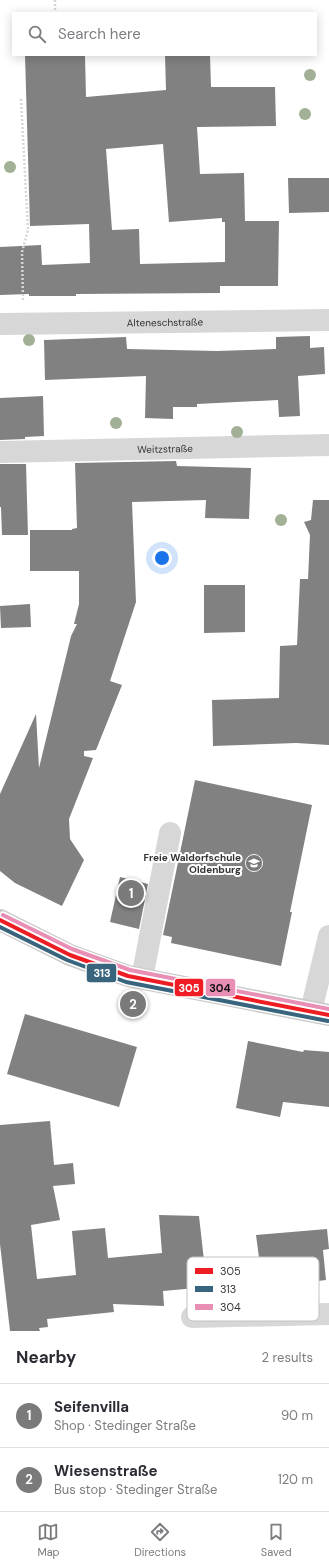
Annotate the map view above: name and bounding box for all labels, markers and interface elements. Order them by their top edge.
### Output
search box [12,12,317,56]
icon: search [26,23,48,45]
text: Search here [58,24,141,44]
street label: Alteneschstraße [127,315,204,329]
street label: Weitzstraße [137,441,193,456]
your location [152,548,172,568]
place label: Freie Waldorfschule Oldenburg [143,851,241,876]
school or university icon: Freie Waldorfschule Oldenburg [244,853,264,873]
pin: 1 [118,878,144,908]
line badge: 313 [86,963,117,983]
text: 313 [93,966,111,980]
line badge: 305 [174,978,204,997]
line badge: 304 [205,978,236,997]
text: 305 [178,981,200,995]
text: 304 [209,981,231,995]
pin: 2 [120,989,146,1019]
legend [187,1257,319,1321]
text: 305 [220,1264,241,1278]
text: 313 [220,1282,236,1296]
text: 304 [220,1300,241,1314]
text: Nearby [16,1346,76,1368]
text: 2 results [262,1349,313,1366]
text: Seifenvilla [54,1397,129,1417]
text: 1 [27,1407,31,1424]
text: 90 m [281,1407,313,1424]
text: Shop · Stedinger Straße [54,1417,196,1434]
text: Wiesenstraße [54,1461,157,1481]
text: 2 [25,1471,33,1488]
text: 120 m [278,1471,313,1488]
text: Bus stop · Stedinger Straße [54,1481,217,1498]
tab: Map [37,1521,60,1559]
tab: Directions [134,1521,186,1559]
tab: Saved [261,1521,292,1559]

